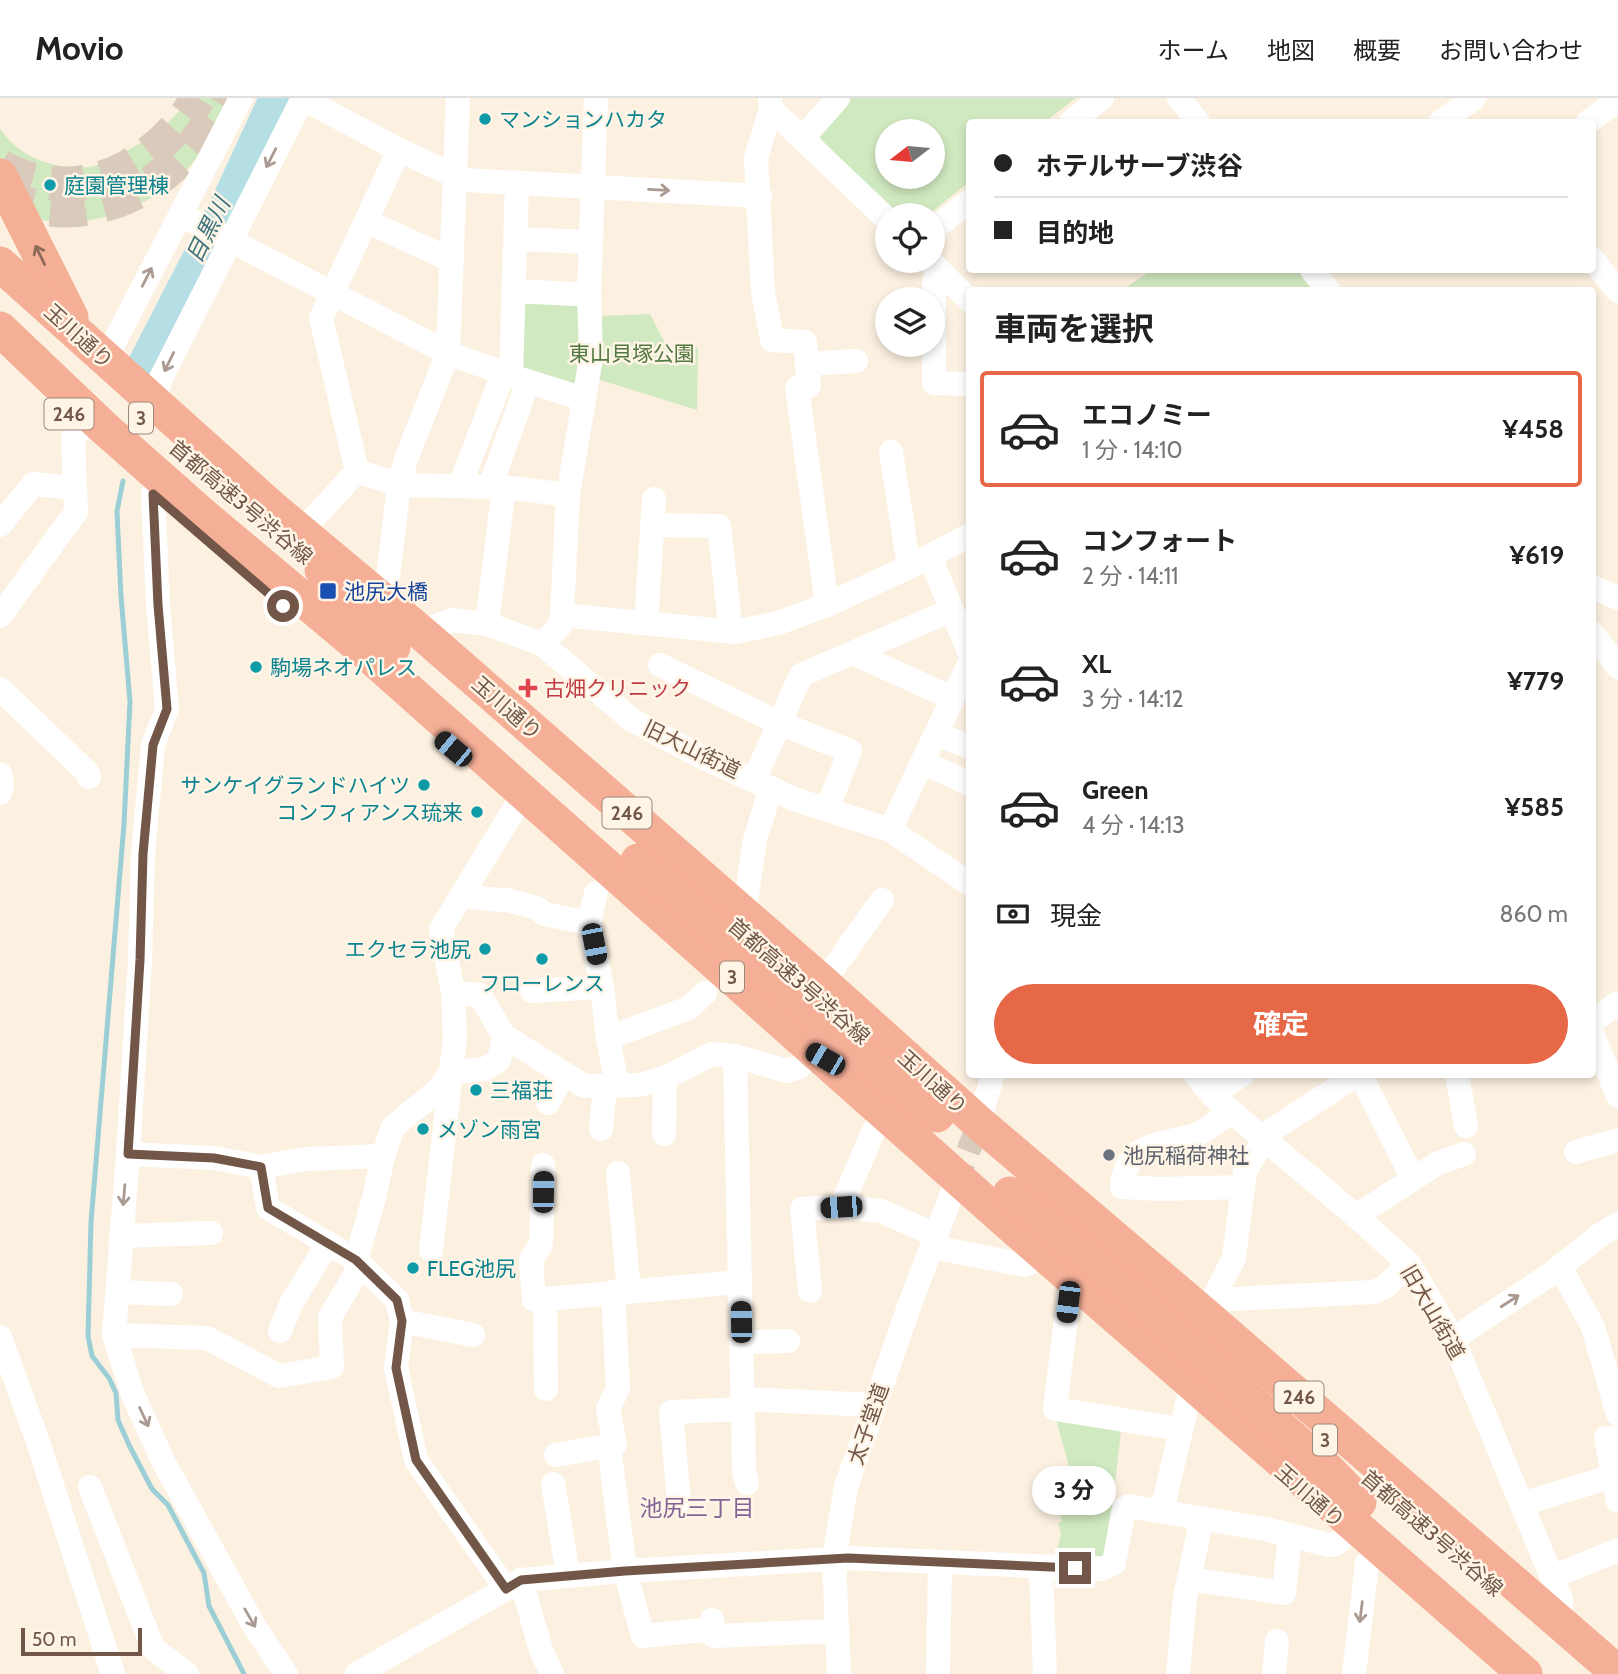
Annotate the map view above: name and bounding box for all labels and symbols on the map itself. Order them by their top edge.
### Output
place label: マンションハカタ [499,107,667,132]
marker: マンションハカタ [477,111,493,127]
north arrow [875,119,945,189]
one-way arrow [264,147,277,168]
place label: 庭園管理棟 [64,173,169,198]
marker: 庭園管理棟 [42,177,58,193]
one-way arrow [648,184,670,197]
water label: 目黒川 [180,190,237,267]
one-way arrow [32,245,46,266]
one-way arrow [141,268,155,288]
street label: 玉川通り [39,299,119,373]
park label: 東山貝塚公園 [569,341,695,366]
one-way arrow [162,351,176,372]
road number: 246 [44,398,94,430]
road number: 3 [129,402,153,434]
street label: 首都高速3号渋谷線 [164,435,318,569]
place label: 池尻大橋 [344,579,428,604]
marker: 池尻大橋 [318,581,338,601]
route start [267,590,299,622]
place label: 駒場ネオパレス [270,655,417,680]
marker: 駒場ネオパレス [248,659,264,675]
street label: 玉川通り [467,671,547,745]
place label: 古畑クリニック [544,676,691,701]
marker: 古畑クリニック [518,678,538,698]
street label: 旧大山街道 [639,715,745,783]
car [431,727,476,771]
place label: サンケイグランドハイツ [180,773,410,798]
marker: サンケイグランドハイツ [416,777,432,793]
road number: 246 [602,798,652,828]
place label: コンフィアンス琉来 [276,800,463,825]
marker: コンフィアンス琉来 [469,804,485,820]
street label: 首都高速3号渋谷線 [723,913,875,1049]
car [580,921,609,967]
place label: エクセラ池尻 [345,937,471,962]
marker: エクセラ池尻 [477,941,493,957]
marker: フローレンス [534,951,550,967]
road number: 3 [720,962,744,992]
place label: フローレンス [479,971,605,996]
car [802,1039,849,1079]
street label: 玉川通り [893,1045,973,1119]
place label: 三福荘 [490,1078,553,1103]
marker: 三福荘 [468,1082,484,1098]
place label: メゾン雨宮 [437,1117,542,1142]
marker: メゾン雨宮 [415,1121,431,1137]
place label: 池尻稲荷神社 [1123,1143,1249,1168]
marker: 池尻稲荷神社 [1101,1147,1117,1163]
car [533,1171,554,1213]
one-way arrow [117,1184,130,1206]
car [820,1195,863,1219]
place label: FLEG池尻 [427,1256,516,1281]
marker: FLEG池尻 [405,1260,421,1276]
street label: 旧大山街道 [1396,1260,1470,1364]
car [1056,1280,1081,1324]
one-way arrow [1500,1294,1520,1308]
car [731,1301,752,1343]
street label: 太子堂道 [843,1380,893,1468]
road number: 246 [1274,1382,1324,1413]
one-way arrow [138,1406,151,1427]
road number: 3 [1313,1424,1337,1456]
street label: 玉川通り [1270,1459,1350,1533]
street label: 首都高速3号渋谷線 [1356,1465,1508,1601]
callout: 3 分 [1033,1466,1117,1516]
district label: 池尻三丁目 [640,1494,755,1522]
route end [1059,1552,1091,1584]
one-way arrow [1354,1600,1367,1623]
one-way arrow [243,1607,257,1627]
scale bar [21,1625,142,1657]

